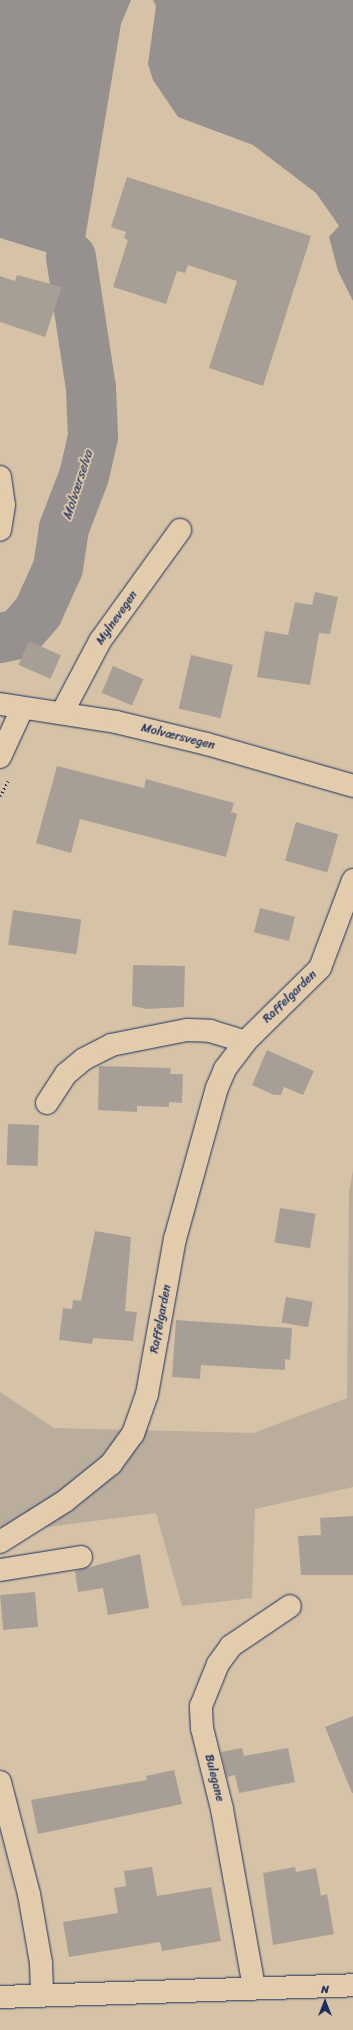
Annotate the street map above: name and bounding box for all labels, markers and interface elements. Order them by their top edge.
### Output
water label: Molværselva [59,448,97,522]
street label: Mylnevegen [93,588,141,648]
street label: Molværsvegen [140,721,216,753]
street label: Raffelgarden [260,968,320,1026]
street label: Raffelgarden [147,1284,175,1354]
street label: Bulegane [201,1753,227,1803]
text: N [321,1980,329,1999]
north arrow [305,1982,345,2022]

